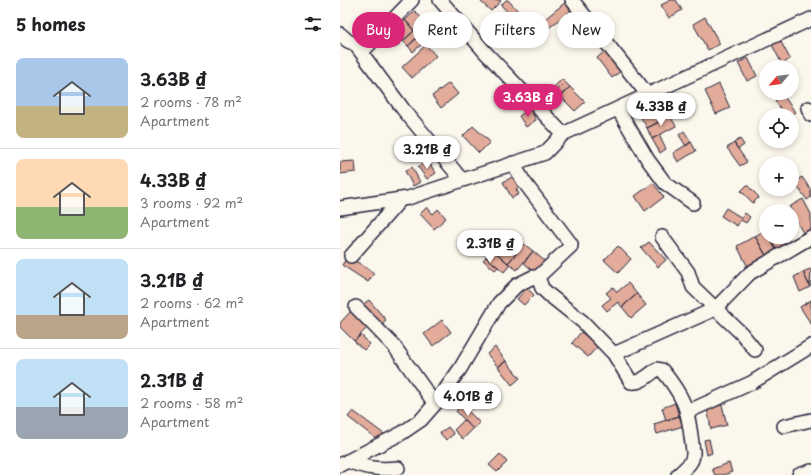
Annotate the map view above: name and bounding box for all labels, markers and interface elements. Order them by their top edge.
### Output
text: 5 homes [16,11,86,37]
chip: Buy [352,12,405,48]
chip: Rent [413,12,472,48]
chip: Filters [480,12,549,48]
chip: New [557,12,615,48]
icon: filters [302,13,324,35]
north arrow [759,60,799,100]
map controls [759,60,799,244]
text: 3.63B ₫ [140,66,206,92]
icon: home [48,74,96,122]
pin: 3.63B ₫ [491,84,565,118]
text: 3.63B ₫ [503,87,553,106]
text: 2 rooms · 78 m² [140,92,242,111]
pin: 4.33B ₫ [624,93,698,127]
text: 4.33B ₫ [636,96,686,115]
button: locate [759,108,799,148]
text: Apartment [140,111,209,130]
pin: 3.21B ₫ [390,136,464,170]
text: 3.21B ₫ [403,139,451,158]
button: + [759,156,799,196]
text: 4.33B ₫ [140,167,206,193]
icon: home [48,175,96,223]
text: 3 rooms · 92 m² [140,193,243,212]
button: − [759,204,799,244]
text: Apartment [140,212,209,231]
pin: 2.31B ₫ [453,230,527,264]
text: 2.31B ₫ [466,233,514,252]
text: 3.21B ₫ [140,267,203,293]
icon: home [48,275,96,323]
text: 2 rooms · 62 m² [140,293,244,312]
text: Apartment [140,312,209,331]
text: 2.31B ₫ [140,367,203,393]
icon: home [48,375,96,423]
pin: 4.01B ₫ [431,383,505,417]
text: 4.01B ₫ [443,386,493,405]
text: 2 rooms · 58 m² [140,393,243,412]
text: Apartment [140,412,209,431]

